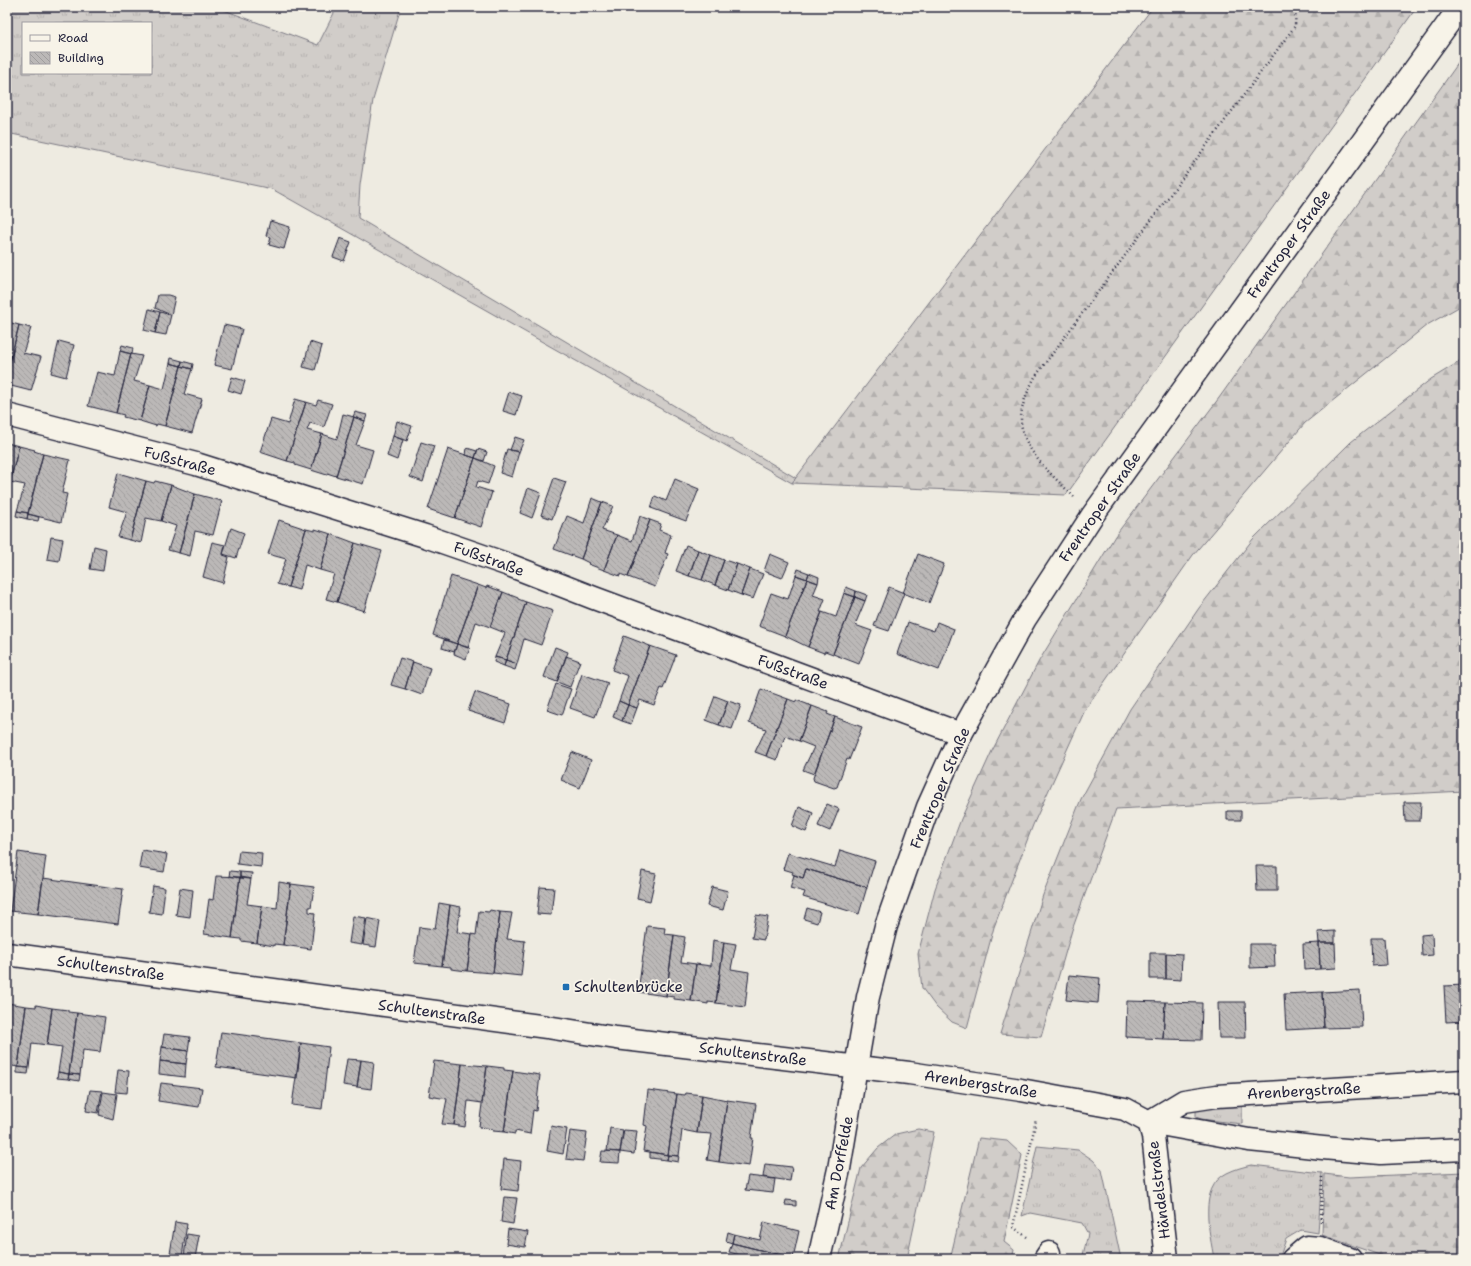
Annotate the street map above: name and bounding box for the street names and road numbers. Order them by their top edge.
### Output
street label: Frentroper Straße [1243,185,1335,303]
street label: Fußstraße [142,442,218,480]
street label: Frentroper Straße [1054,448,1146,566]
street label: Fußstraße [451,537,527,581]
street label: Fußstraße [755,650,831,694]
street label: Frentroper Straße [905,724,975,852]
street label: Schultenstraße [56,951,166,985]
street label: Schultenstraße [377,995,487,1029]
street label: Schultenstraße [698,1037,808,1071]
street label: Arenbergstraße [923,1065,1039,1103]
street label: Arenbergstraße [1246,1078,1362,1104]
street label: Am Dorffelde [820,1114,858,1212]
street label: Händelstraße [1143,1140,1175,1240]

